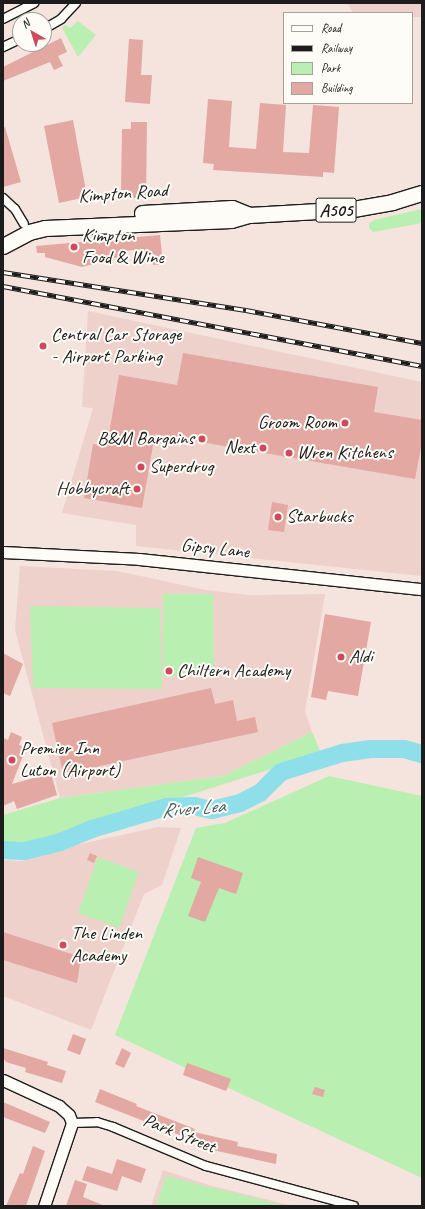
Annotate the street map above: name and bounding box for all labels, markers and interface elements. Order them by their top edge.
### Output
north arrow [12,12,52,52]
legend [283,12,413,104]
text: N [18,16,32,31]
text: Road [321,20,341,36]
text: Railway [321,40,352,56]
text: Park [321,60,340,76]
text: Building [321,80,353,96]
street label: Kimpton Road [78,180,168,208]
road number: A505 [315,194,357,226]
place label: Kimpton Food & Wine [82,225,164,269]
marker: Kimpton Food & Wine [69,242,79,252]
place label: Central Car Storage - Airport Parking [51,324,182,368]
marker: Central Car Storage - Airport Parking [38,341,48,351]
place label: Groom Room [257,412,337,434]
marker: Groom Room [340,418,350,428]
place label: B&M Bargains [97,428,194,450]
marker: B&M Bargains [197,434,207,444]
place label: Next [224,437,255,459]
place label: Wren Kitchens [297,442,393,464]
marker: Next [258,443,268,453]
marker: Wren Kitchens [284,448,294,458]
place label: Superdrug [149,456,213,478]
marker: Superdrug [136,462,146,472]
place label: Hobbycraft [56,478,129,500]
marker: Hobbycraft [132,484,142,494]
place label: Starbucks [286,506,352,528]
marker: Starbucks [273,512,283,522]
street label: Gipsy Lane [180,534,250,564]
place label: Aldi [349,646,373,668]
marker: Aldi [336,652,346,662]
place label: Chiltern Academy [177,660,289,682]
marker: Chiltern Academy [164,666,174,676]
place label: Premier Inn Luton (Airport) [20,738,120,782]
marker: Premier Inn Luton (Airport) [7,755,17,765]
water label: River Lea [161,793,225,823]
place label: The Linden Academy [71,923,142,967]
marker: The Linden Academy [58,940,68,950]
street label: Park Street [139,1109,219,1159]

